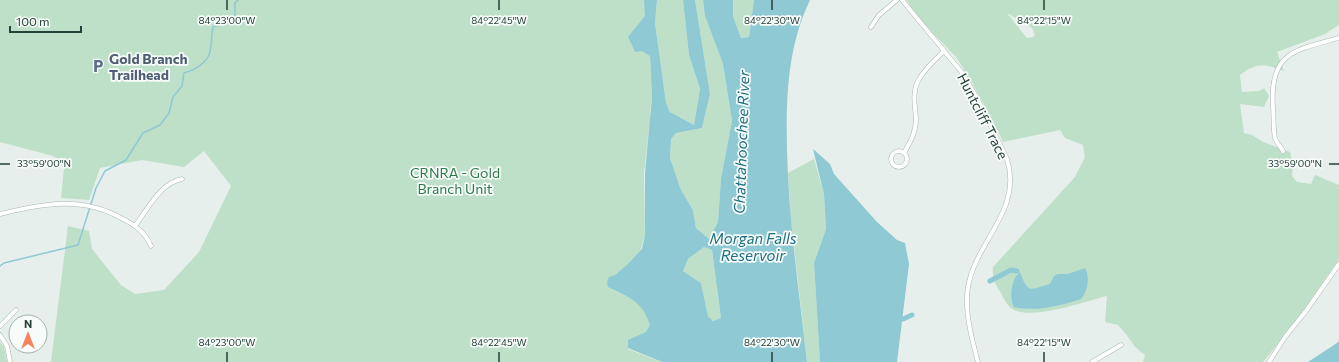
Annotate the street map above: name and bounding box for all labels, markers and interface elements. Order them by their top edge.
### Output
scale bar [10,8,81,34]
text: 100 m [16,14,50,28]
text: 84°23'00"W [199,14,256,26]
text: 84°22'45"W [471,14,527,26]
text: 84°22'30"W [744,14,800,26]
text: 84°22'15"W [1017,14,1071,26]
place label: Gold Branch Trailhead [109,50,188,83]
parking icon: Gold Branch Trailhead [90,58,106,74]
water label: Chattahoochee River [730,69,753,214]
street label: Huntcliff Trace [954,70,1012,162]
text: 33°59'00"N [17,157,71,169]
text: 33°59'00"N [1268,157,1322,169]
park label: CRNRA - Gold Branch Unit [410,164,500,197]
water label: Morgan Falls Reservoir [709,229,797,264]
north arrow [8,314,48,354]
text: N [24,317,32,330]
text: 84°23'00"W [199,336,256,348]
text: 84°22'45"W [471,336,527,348]
text: 84°22'30"W [744,336,800,348]
text: 84°22'15"W [1017,336,1071,348]

